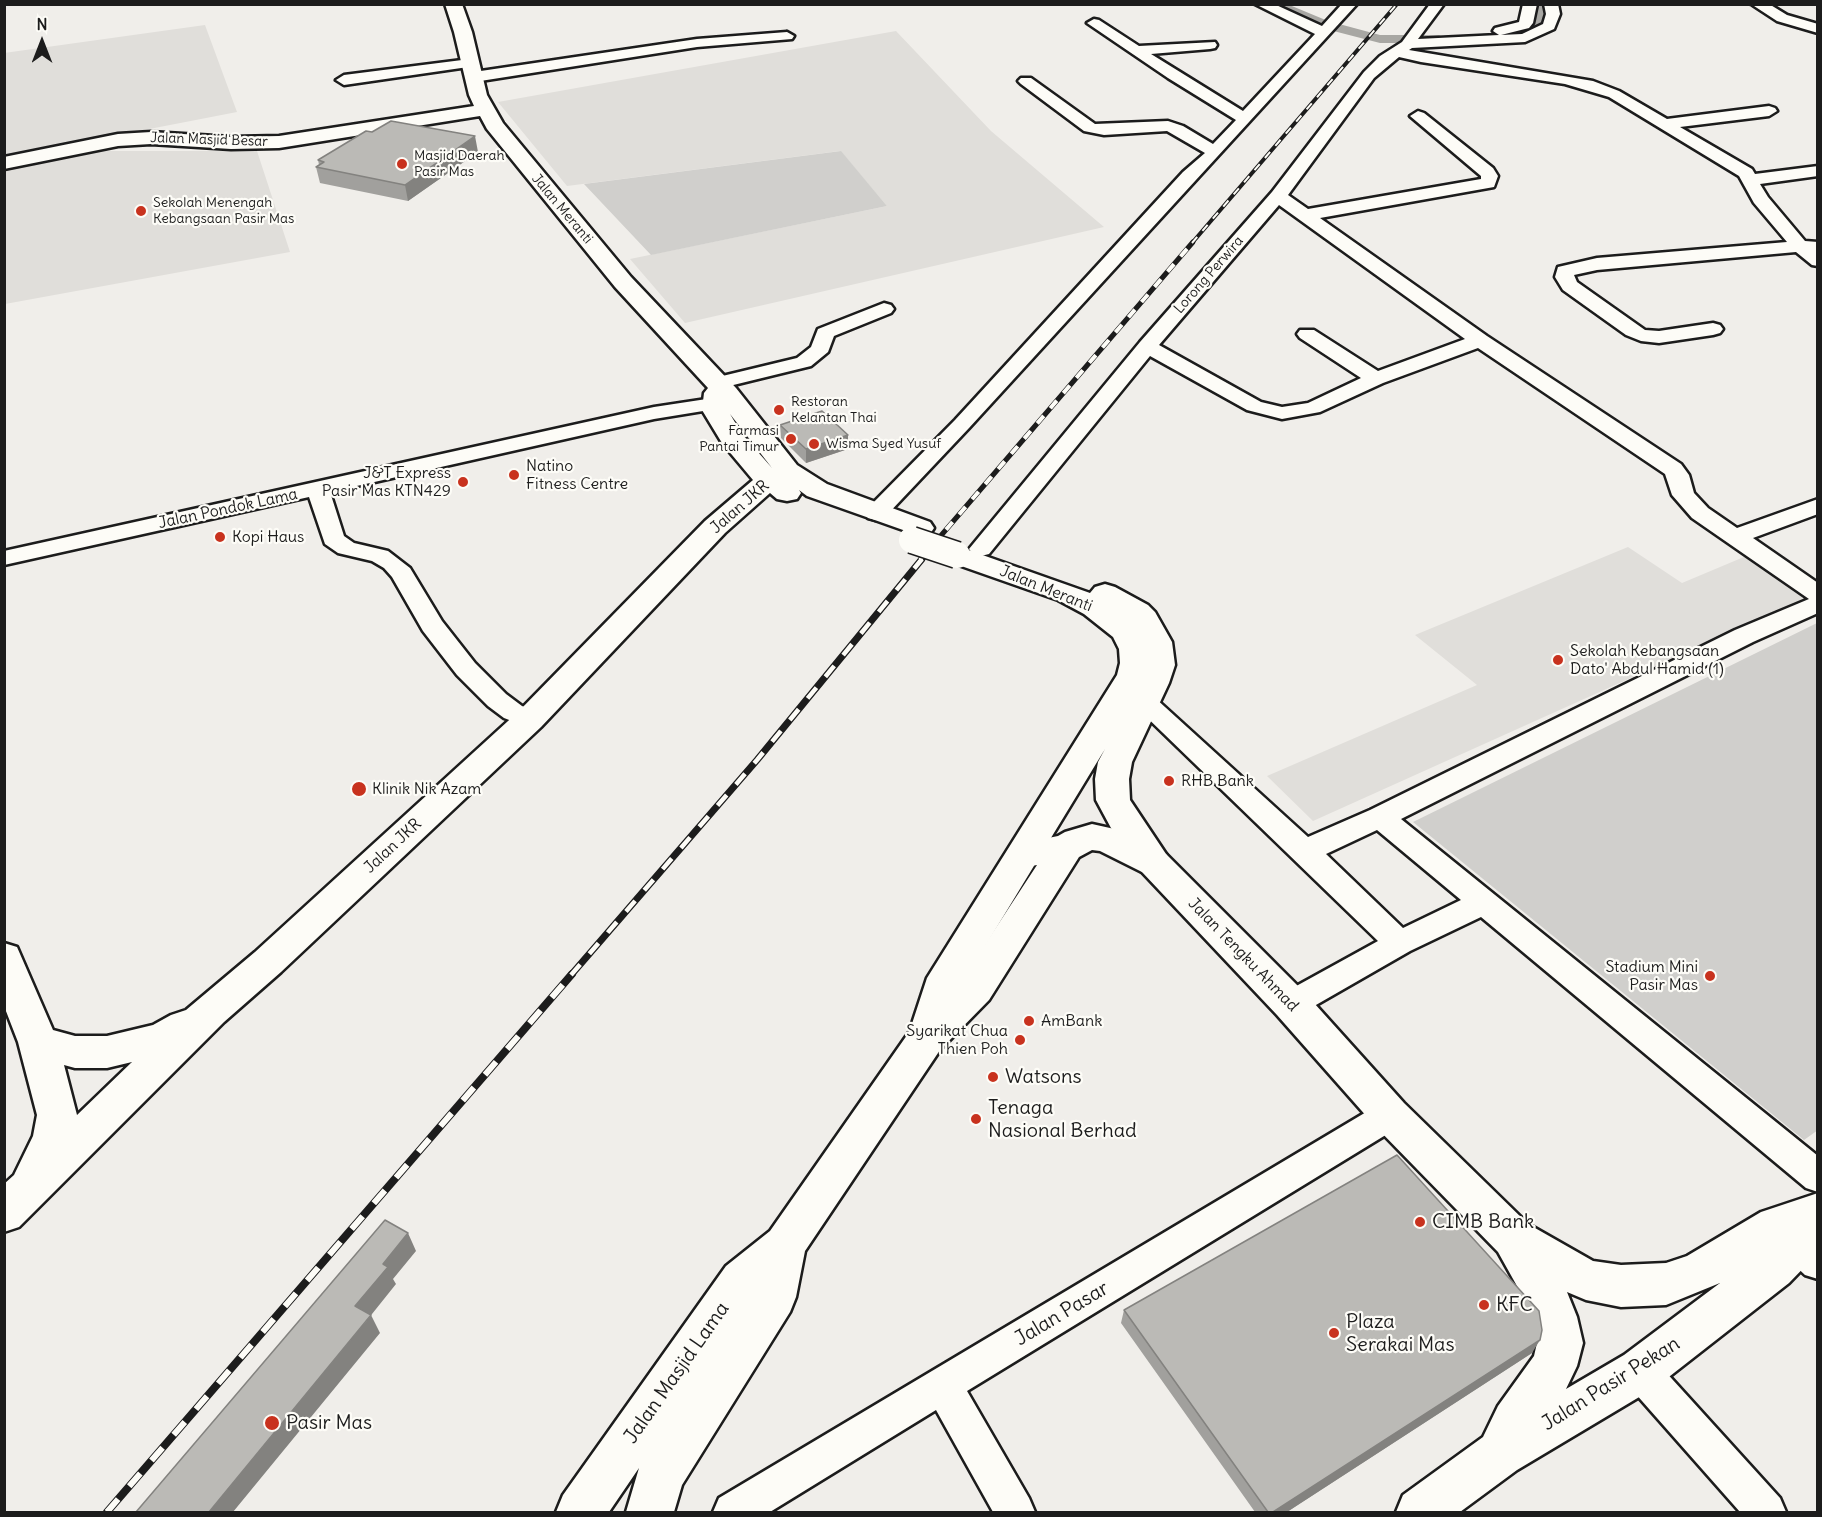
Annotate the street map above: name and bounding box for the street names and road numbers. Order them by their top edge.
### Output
street label: Jalan Masjid Besar [150,130,268,150]
street label: Jalan Meranti [528,171,596,247]
street label: Lorong Perwira [1171,233,1247,317]
street label: Jalan JKR [707,476,773,538]
street label: Jalan Pondok Lama [157,485,299,533]
street label: Jalan Meranti [997,562,1095,616]
street label: Jalan JKR [360,815,426,877]
street label: Jalan Tengku Ahmad [1184,894,1302,1016]
street label: Jalan Pasar [1011,1277,1113,1351]
street label: Jalan Masjid Lama [619,1298,735,1448]
street label: Jalan Pasir Pekan [1538,1332,1684,1436]

